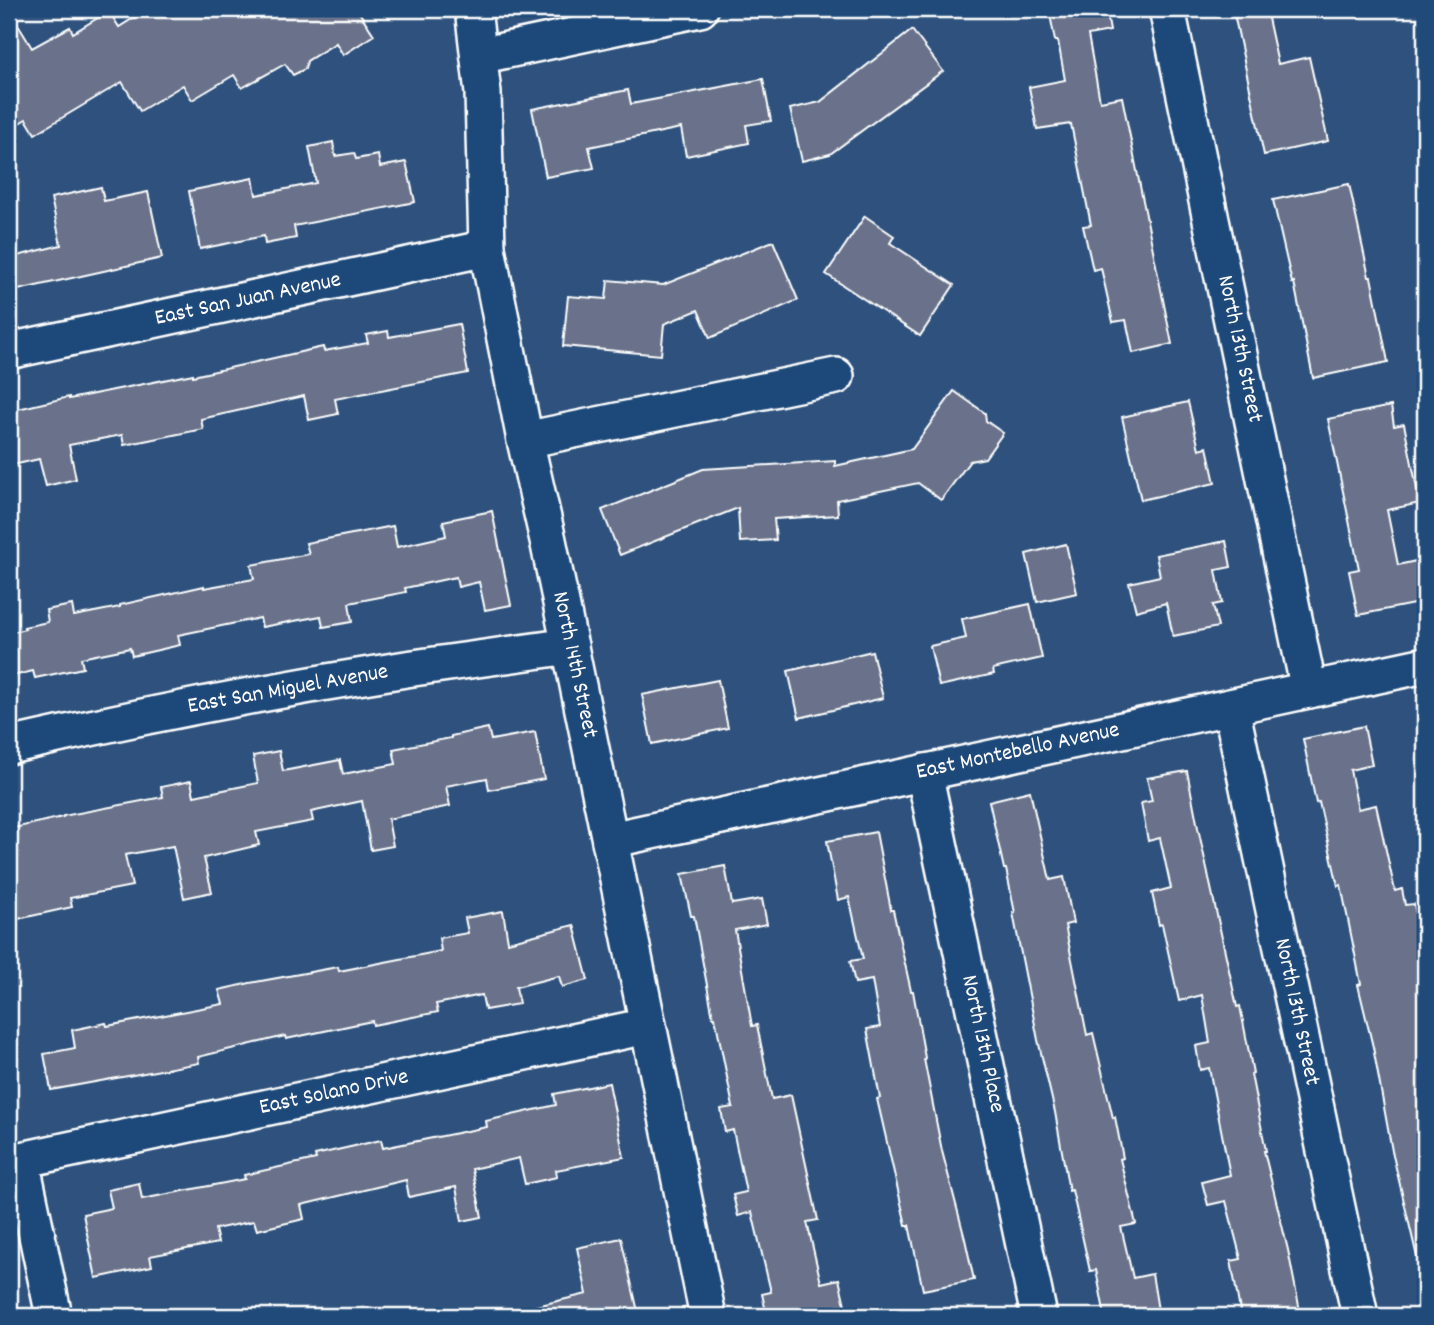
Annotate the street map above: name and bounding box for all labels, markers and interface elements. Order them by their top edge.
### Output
street label: East San Juan Avenue [152,264,344,336]
street label: North 13th Street [1207,272,1271,426]
street label: North 14th Street [542,589,606,741]
street label: East San Miguel Avenue [185,656,391,724]
street label: East Montebello Avenue [913,714,1123,790]
street label: North 13th Street [1264,935,1328,1089]
street label: North 13th Place [951,972,1013,1116]
street label: East Solano Drive [256,1061,412,1125]

